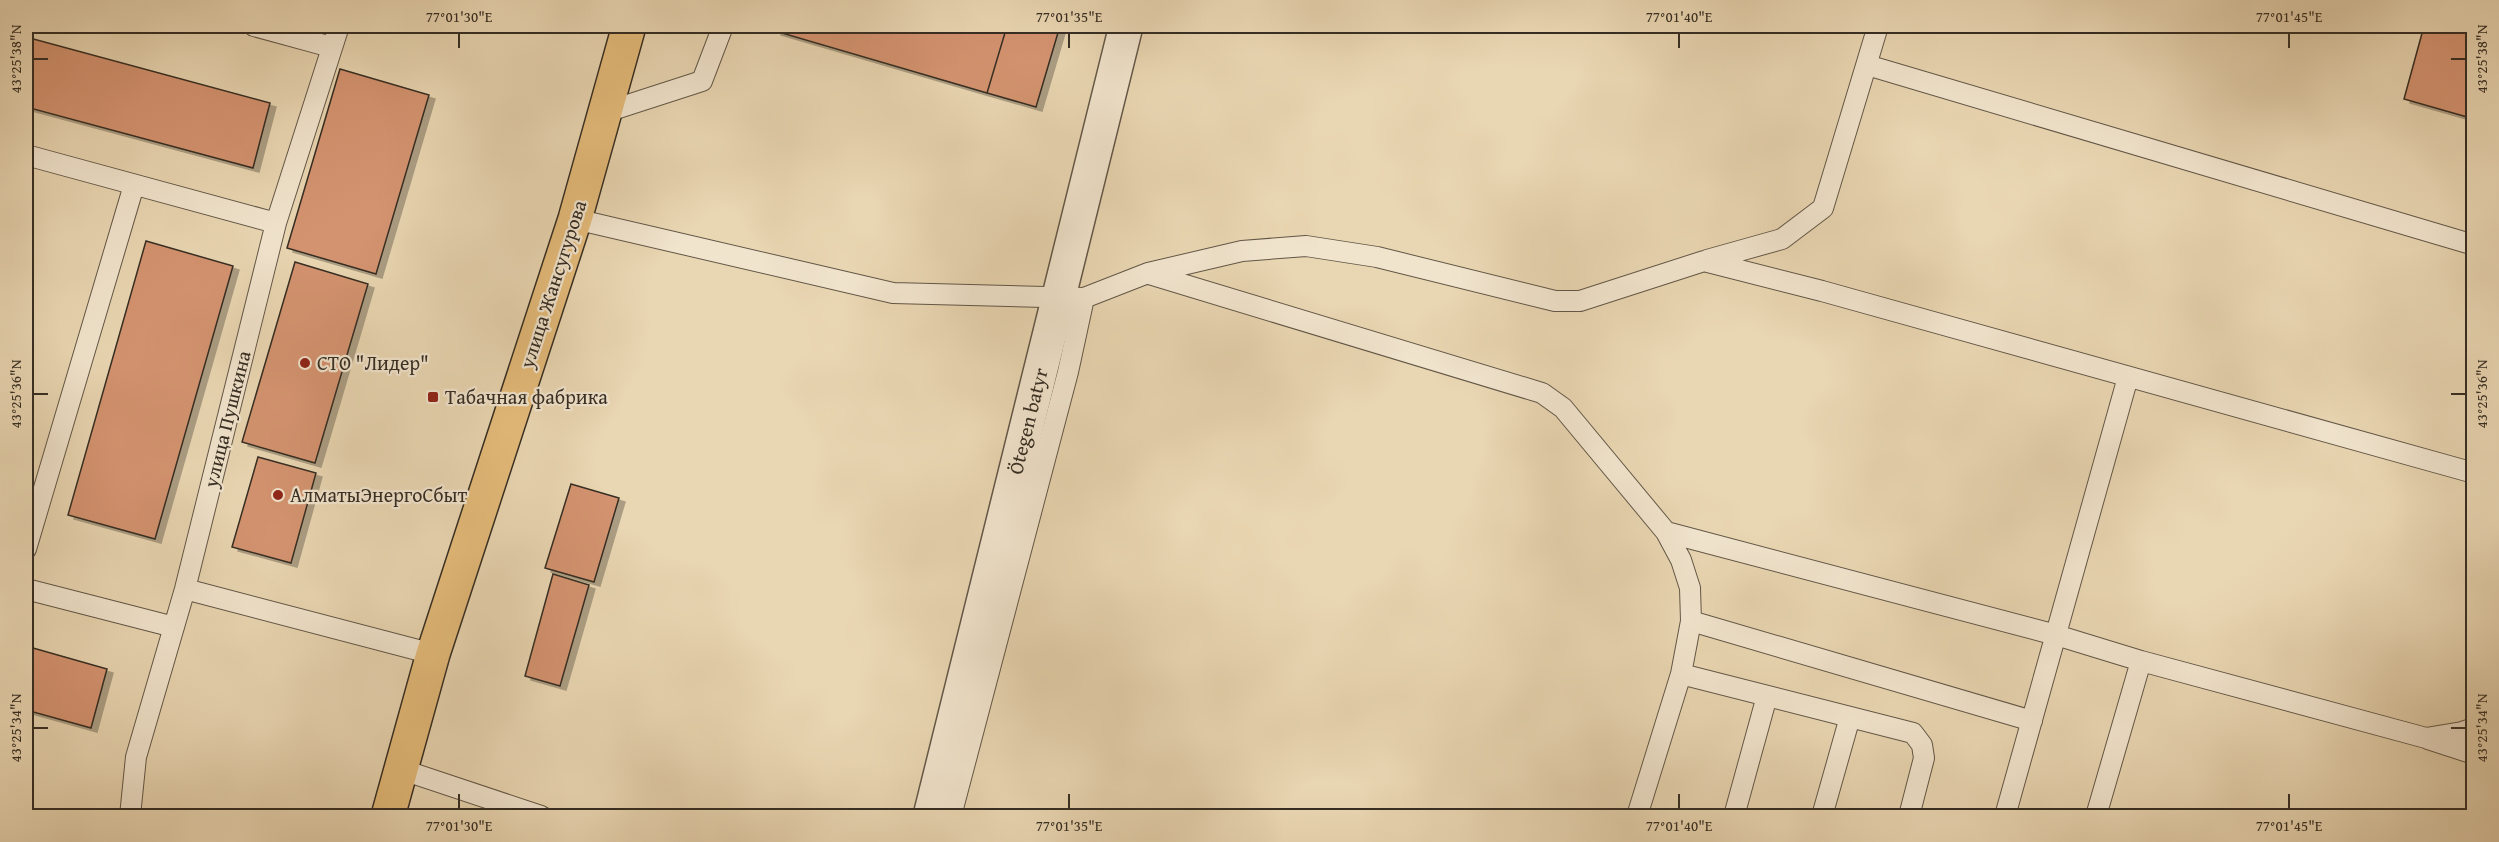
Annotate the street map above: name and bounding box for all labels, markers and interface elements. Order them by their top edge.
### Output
text: 77°01'30"E [426,6,493,27]
text: 77°01'35"E [1036,6,1103,27]
text: 77°01'40"E [1646,6,1713,27]
text: 77°01'45"E [2256,6,2323,27]
text: 43°25'38"N [5,24,26,93]
text: 43°25'38"N [2471,24,2492,93]
street label: улица Жансугурова [511,196,594,373]
street label: улица Пушкина [195,347,258,491]
place label: СТО "Лидер" [317,348,429,377]
marker: СТО "Лидер" [298,356,312,370]
text: 43°25'36"N [5,359,26,428]
text: 43°25'36"N [2471,359,2492,428]
street label: Ötegen batyr [1000,365,1055,477]
place label: Табачная фабрика [445,382,608,411]
marker: Табачная фабрика [426,390,440,404]
place label: АлматыЭнергоСбыт [290,480,468,509]
marker: АлматыЭнергоСбыт [271,488,285,502]
text: 43°25'34"N [5,693,26,762]
text: 43°25'34"N [2471,693,2492,762]
text: 77°01'30"E [426,815,493,836]
text: 77°01'35"E [1036,815,1103,836]
text: 77°01'40"E [1646,815,1713,836]
text: 77°01'45"E [2256,815,2323,836]

